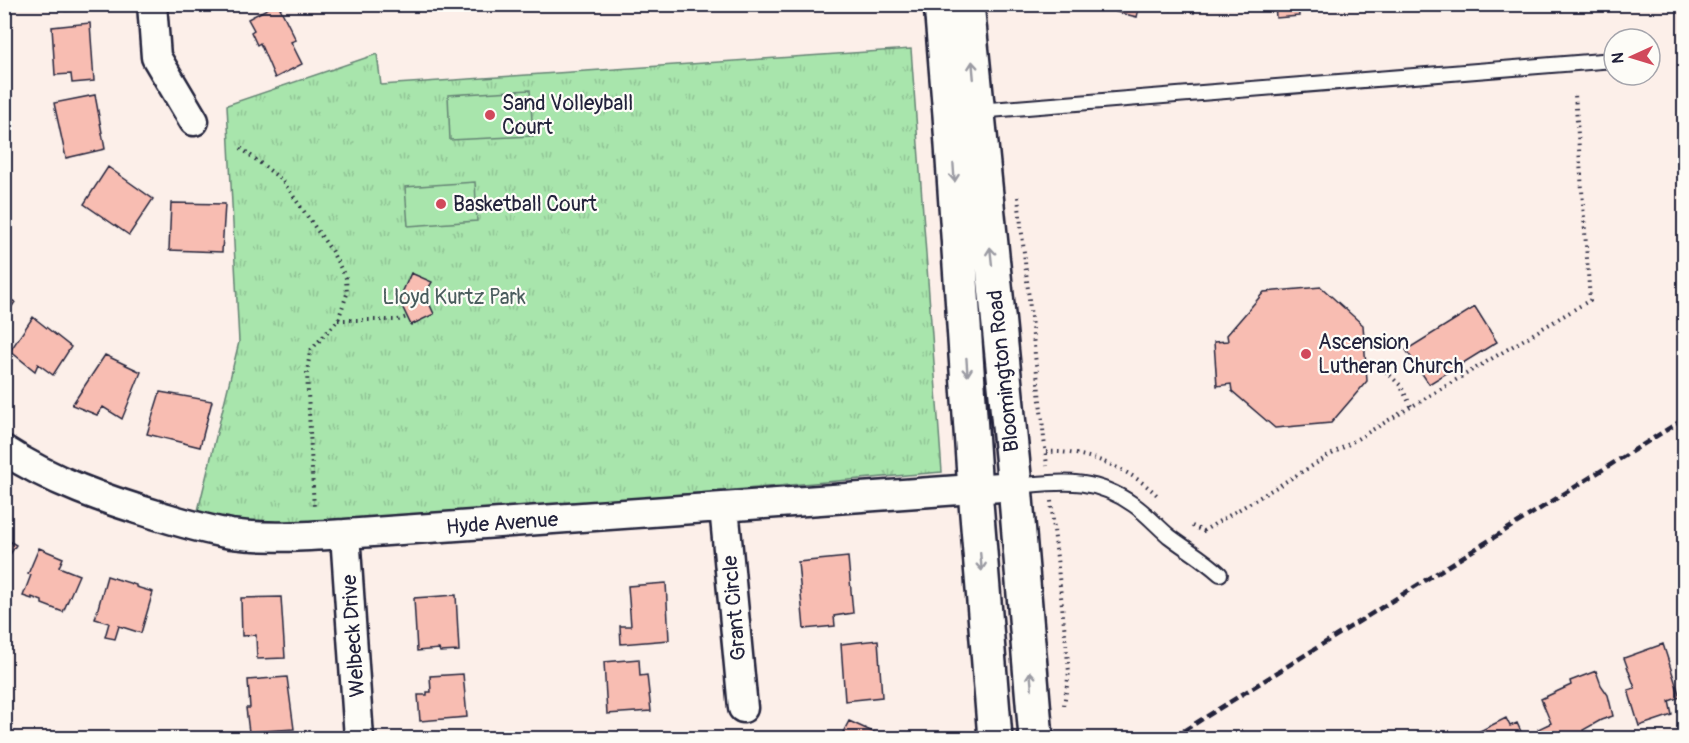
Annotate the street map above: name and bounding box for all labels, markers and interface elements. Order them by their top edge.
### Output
north arrow [1602,27,1662,87]
text: N [1608,52,1628,64]
one-way arrow [967,60,978,80]
place label: Sand Volleyball Court [502,90,633,141]
marker: Sand Volleyball Court [483,108,497,122]
one-way arrow [949,162,960,182]
place label: Basketball Court [453,191,598,218]
marker: Basketball Court [434,197,448,211]
one-way arrow [985,247,996,267]
park label: Lloyd Kurtz Park [382,284,526,311]
street label: Bloomington Road [982,289,1025,453]
place label: Ascension Lutheran Church [1318,329,1464,380]
marker: Ascension Lutheran Church [1299,347,1313,361]
one-way arrow [962,357,973,377]
street label: Hyde Avenue [445,506,560,541]
one-way arrow [976,552,987,571]
street label: Grant Circle [716,554,753,662]
street label: Welbeck Drive [336,573,371,698]
one-way arrow [1025,671,1036,691]

